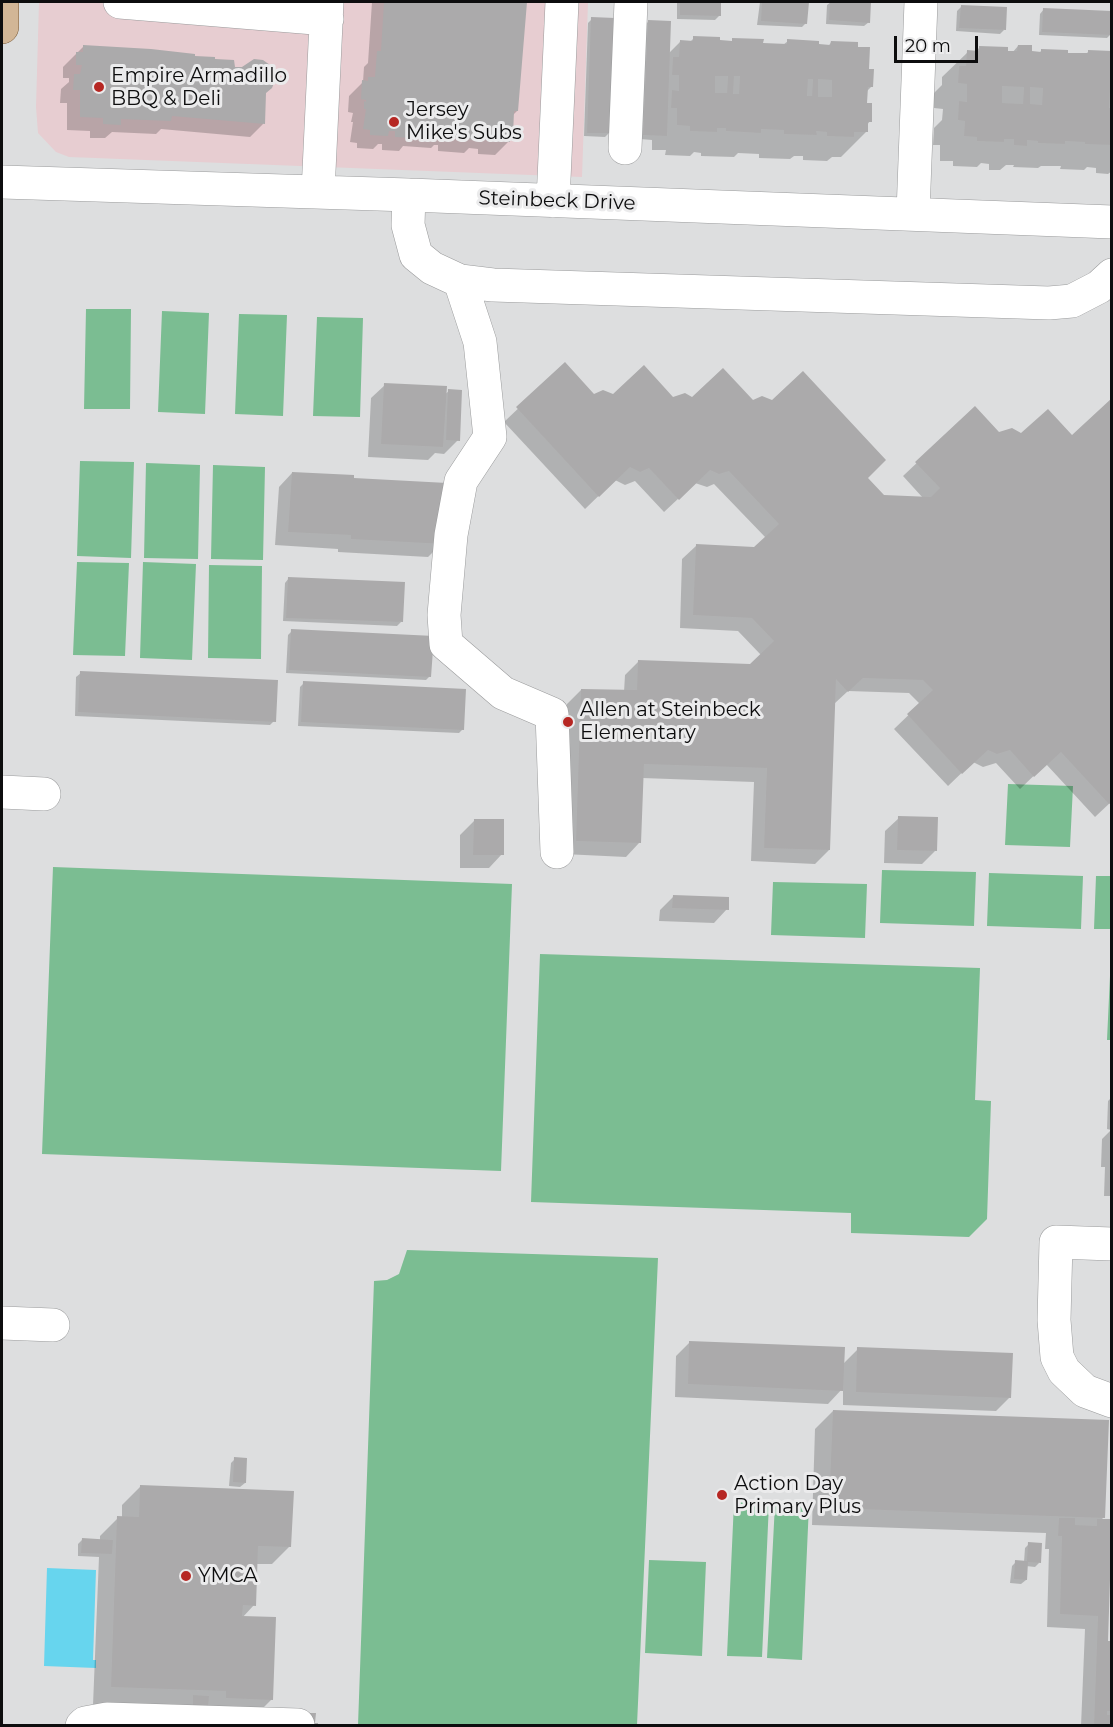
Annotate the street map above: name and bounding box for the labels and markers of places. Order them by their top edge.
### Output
place label: Empire Armadillo BBQ & Deli [111,64,287,111]
marker: Empire Armadillo BBQ & Deli [92,80,106,94]
place label: Jersey Mike's Subs [406,98,522,145]
marker: Jersey Mike's Subs [387,115,401,129]
place label: Allen at Steinbeck Elementary [580,698,761,745]
marker: Allen at Steinbeck Elementary [561,715,575,729]
place label: Action Day Primary Plus [734,1472,861,1519]
marker: Action Day Primary Plus [715,1488,729,1502]
place label: YMCA [198,1564,258,1588]
marker: YMCA [179,1569,193,1583]

